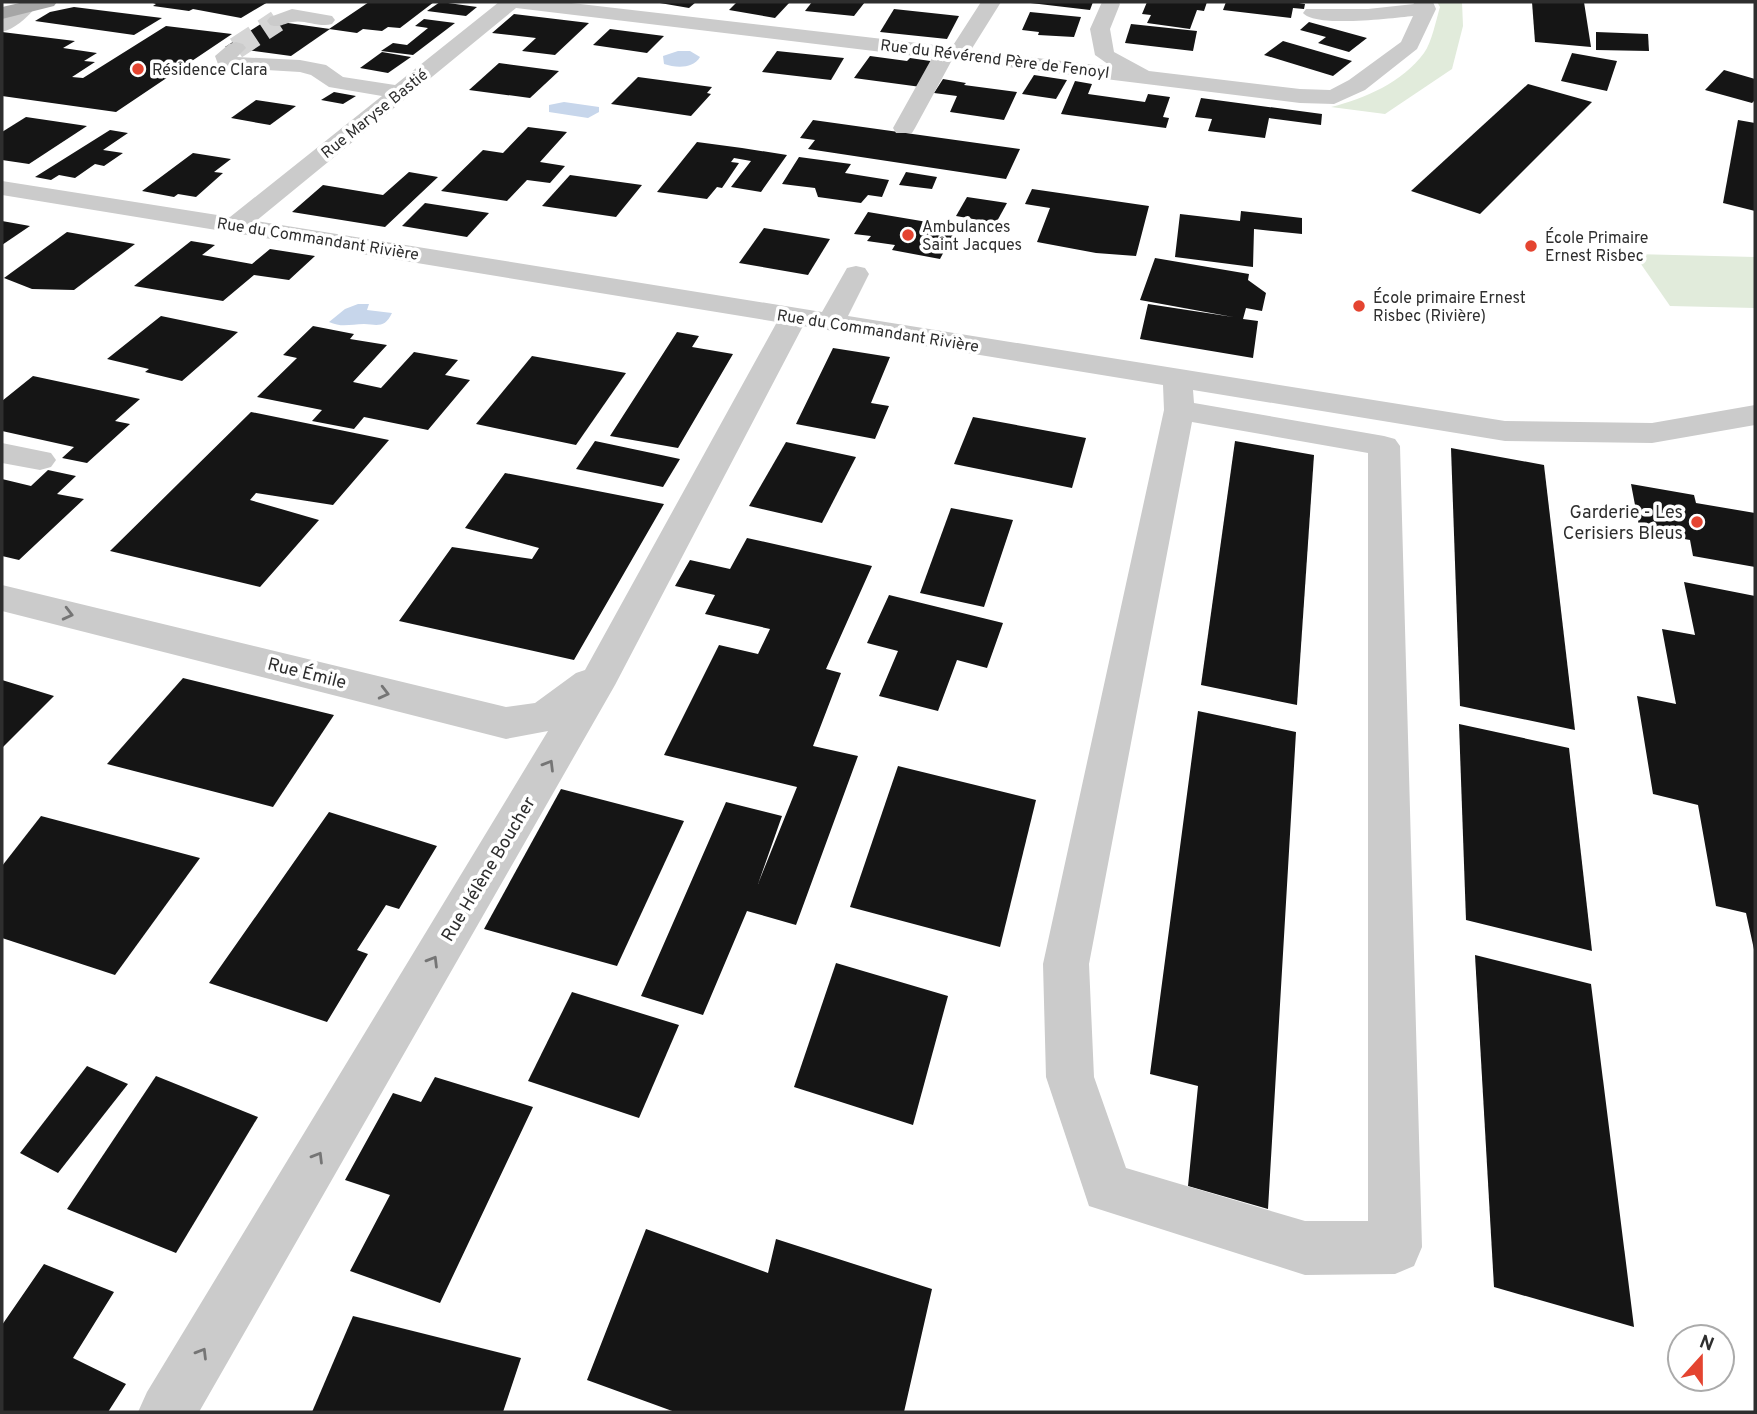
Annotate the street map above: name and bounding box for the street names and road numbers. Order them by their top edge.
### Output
street label: Rue du Révérend Père de Fenoyl [879,36,1110,84]
street label: Rue Maryse Bastié [318,65,433,164]
street label: Rue du Commandant Rivière [215,214,420,266]
street label: Rue du Commandant Rivière [775,306,980,358]
street label: Rue Émile [265,652,349,695]
street label: Rue Hélène Boucher [437,793,542,946]

